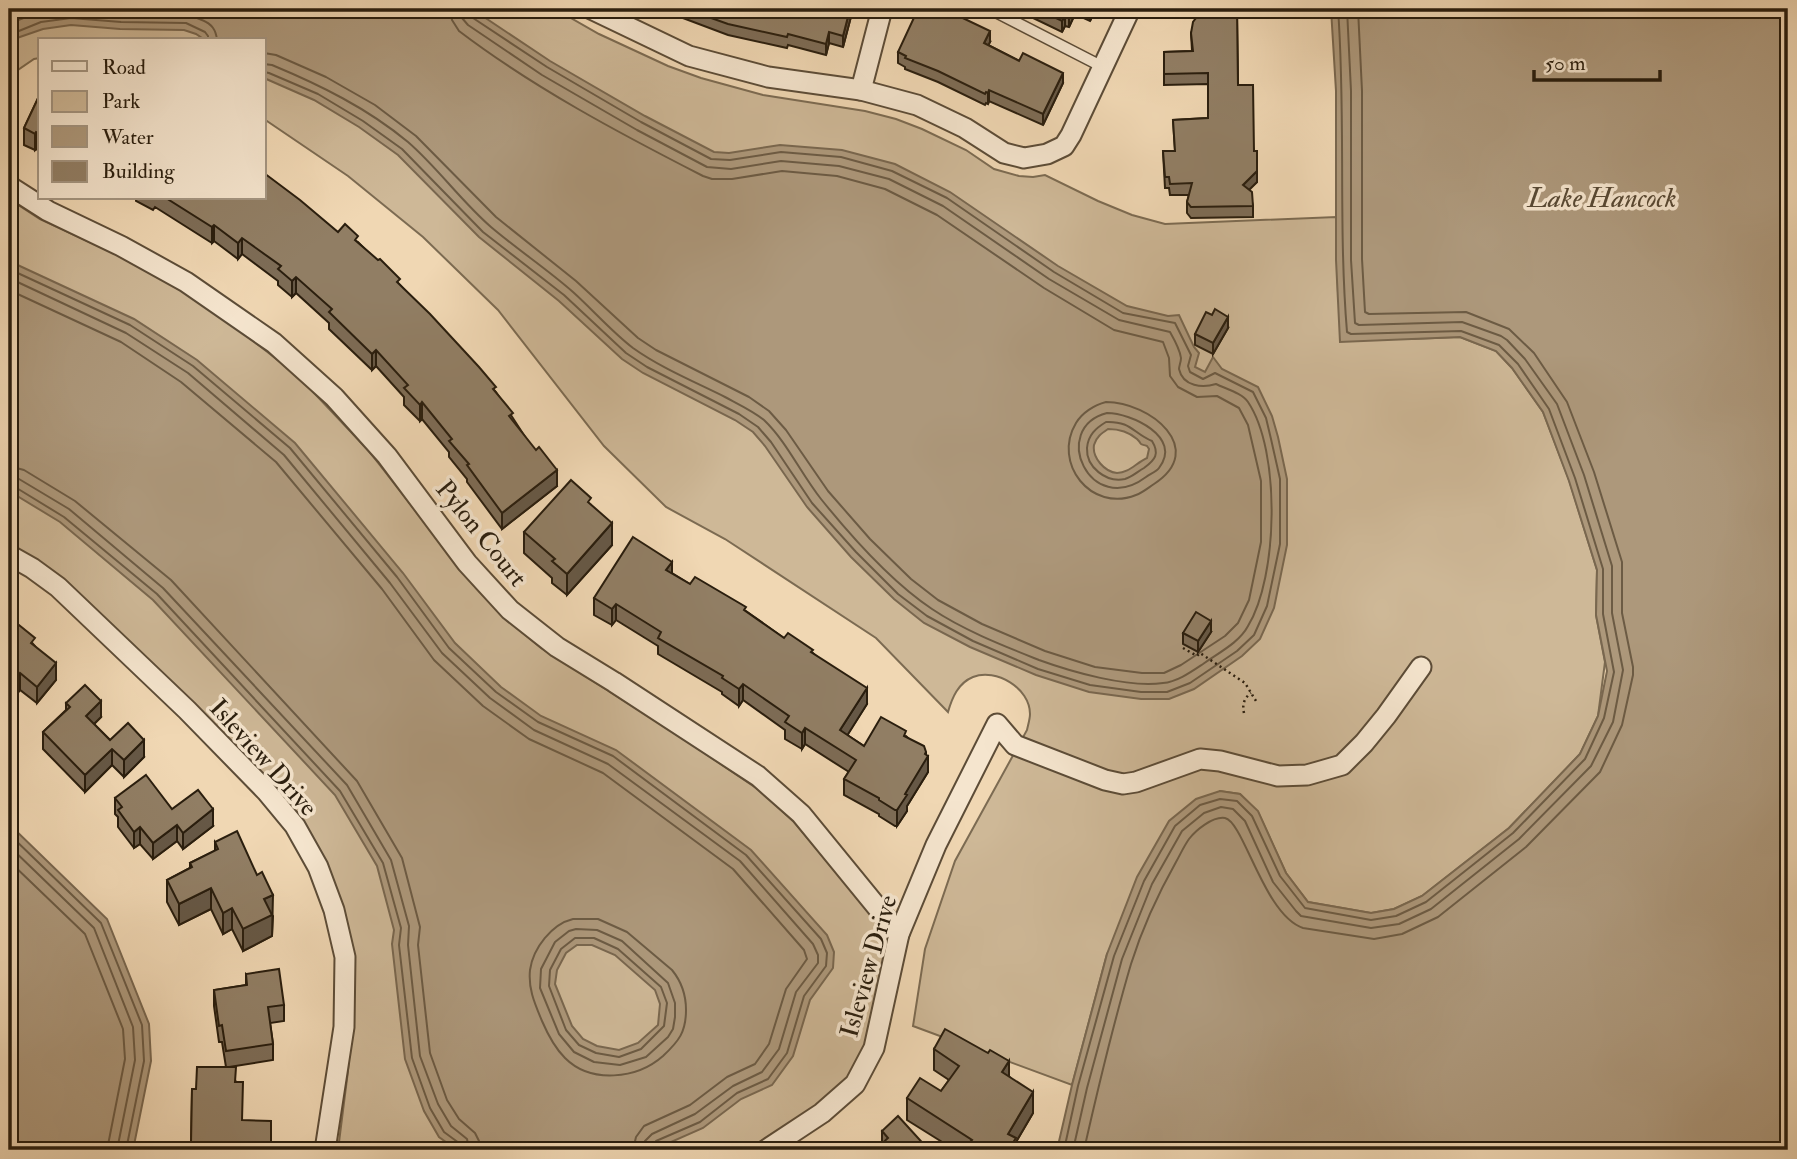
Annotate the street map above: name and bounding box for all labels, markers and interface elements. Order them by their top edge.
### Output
legend [38,38,266,200]
scale bar [1534,38,1660,82]
text: 50 m [1545,50,1586,77]
text: Road [102,54,147,81]
text: Park [102,88,140,115]
text: Water [101,124,154,151]
text: Building [102,158,175,185]
water label: Lake Hancock [1526,181,1677,216]
street label: Pylon Court [429,474,534,593]
street label: Isleview Drive [202,692,324,823]
street label: Isleview Drive [833,891,905,1041]

